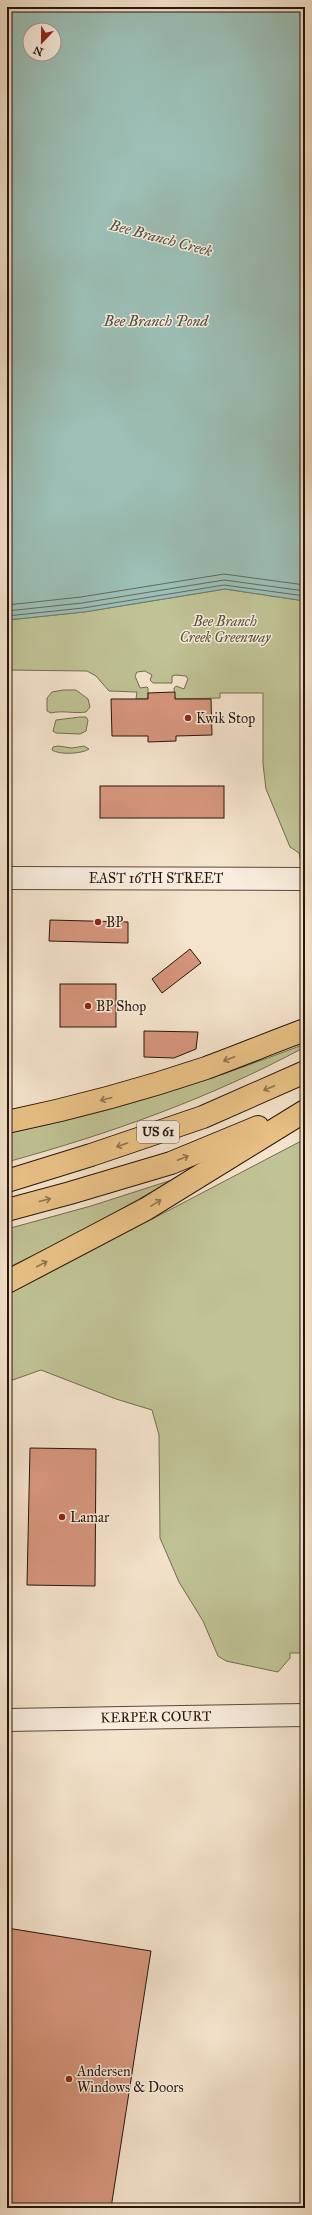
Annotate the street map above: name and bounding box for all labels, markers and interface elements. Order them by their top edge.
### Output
north arrow [22,22,62,62]
text: N [31,43,45,59]
water label: Bee Branch Creek [107,215,215,260]
water label: Bee Branch Pond [103,312,209,330]
park label: Bee Branch Creek Greenway [180,613,271,646]
place label: Kwik Stop [196,710,255,727]
marker: Kwik Stop [183,713,193,723]
street label: EAST 16TH STREET [89,870,224,887]
place label: BP [106,914,123,931]
marker: BP [93,917,103,927]
place label: BP Shop [96,998,146,1015]
marker: BP Shop [83,1001,93,1011]
one-way arrow [224,1055,236,1063]
one-way arrow [264,1085,276,1093]
one-way arrow [99,1096,112,1103]
road number: US 61 [137,1121,179,1143]
one-way arrow [116,1141,128,1149]
one-way arrow [176,1154,188,1162]
one-way arrow [38,1196,51,1203]
one-way arrow [150,1199,161,1207]
one-way arrow [35,1260,47,1267]
place label: Lamar [70,1509,110,1526]
marker: Lamar [57,1512,67,1522]
street label: KERPER COURT [100,1708,212,1726]
place label: Andersen Windows & Doors [76,2063,184,2096]
marker: Andersen Windows & Doors [64,2074,74,2084]

